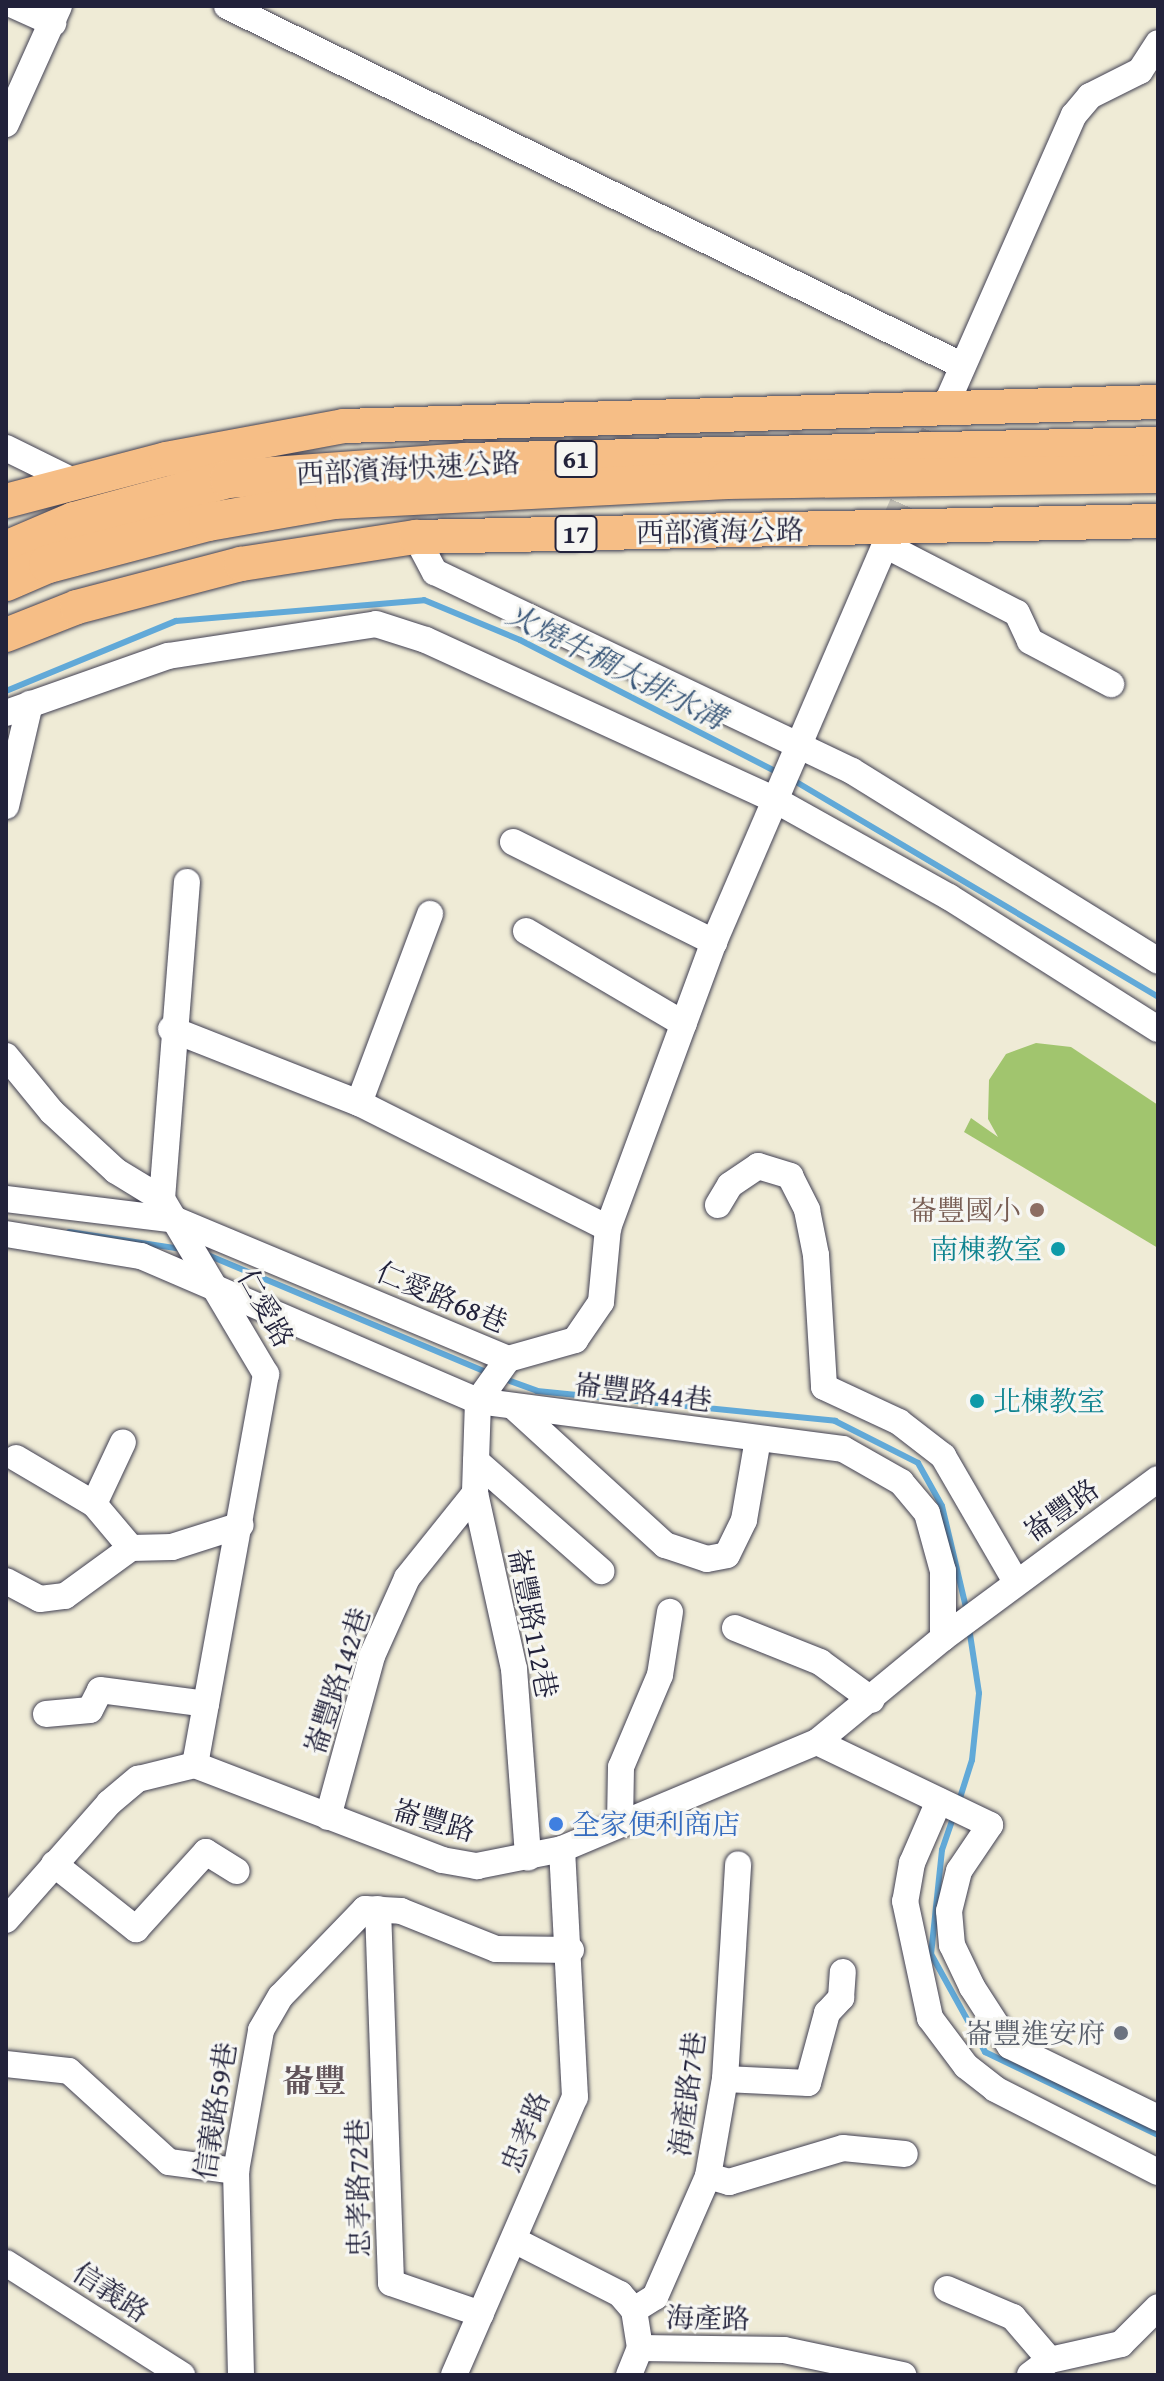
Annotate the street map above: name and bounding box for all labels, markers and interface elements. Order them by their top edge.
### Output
road number: 61 [554,437,598,481]
street label: 西部濱海快速公路 [295,445,521,491]
road number: 17 [554,512,598,556]
street label: 西部濱海公路 [636,513,804,549]
water label: 火燒牛稠大排水溝 [501,595,731,737]
place label: 崙豐國小 [909,1193,1021,1227]
marker: 崙豐國小 [1028,1201,1046,1219]
place label: 南棟教室 [930,1232,1042,1266]
marker: 南棟教室 [1049,1240,1067,1258]
street label: 仁愛路68巷 [371,1254,513,1340]
street label: 仁愛路 [231,1263,301,1353]
street label: 崙豐路44巷 [572,1367,714,1417]
place label: 北棟教室 [993,1384,1105,1418]
marker: 北棟教室 [968,1392,986,1410]
street label: 崙豐路 [1017,1472,1105,1548]
street label: 崙豐路112巷 [502,1545,564,1701]
street label: 崙豐路142巷 [297,1603,377,1759]
street label: 崙豐路 [389,1792,479,1848]
place label: 全家便利商店 [572,1807,740,1841]
marker: 全家便利商店 [547,1815,565,1833]
place label: 崙豐進安府 [965,2016,1105,2050]
marker: 崙豐進安府 [1112,2024,1130,2042]
street label: 海產路7巷 [663,2030,711,2158]
street label: 信義路59巷 [188,2040,242,2182]
district label: 崙豐 [282,2062,346,2100]
street label: 忠孝路 [494,2087,556,2177]
street label: 忠孝路72巷 [340,2118,376,2258]
street label: 信義路 [67,2255,155,2329]
street label: 海產路 [666,2300,750,2336]

